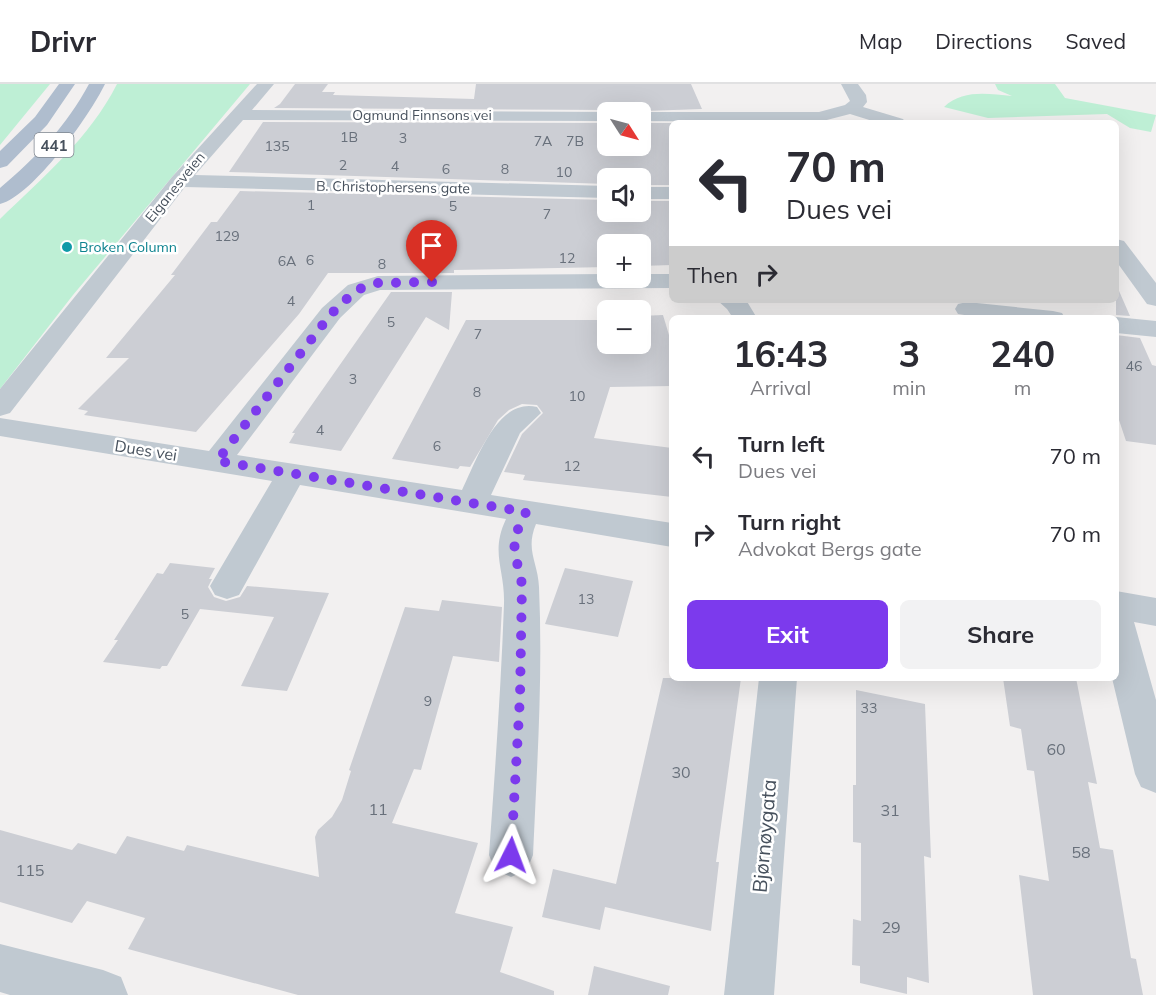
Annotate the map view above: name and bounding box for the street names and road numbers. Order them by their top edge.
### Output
street label: Ogmund Finnsons vei [352,106,492,124]
road number: 441 [34,133,74,157]
street label: Eiganesveien [141,148,209,226]
street label: B. Christophersens gate [316,177,470,197]
street label: Dues vei [113,435,179,465]
street label: Bjørnøygata [747,778,781,894]

